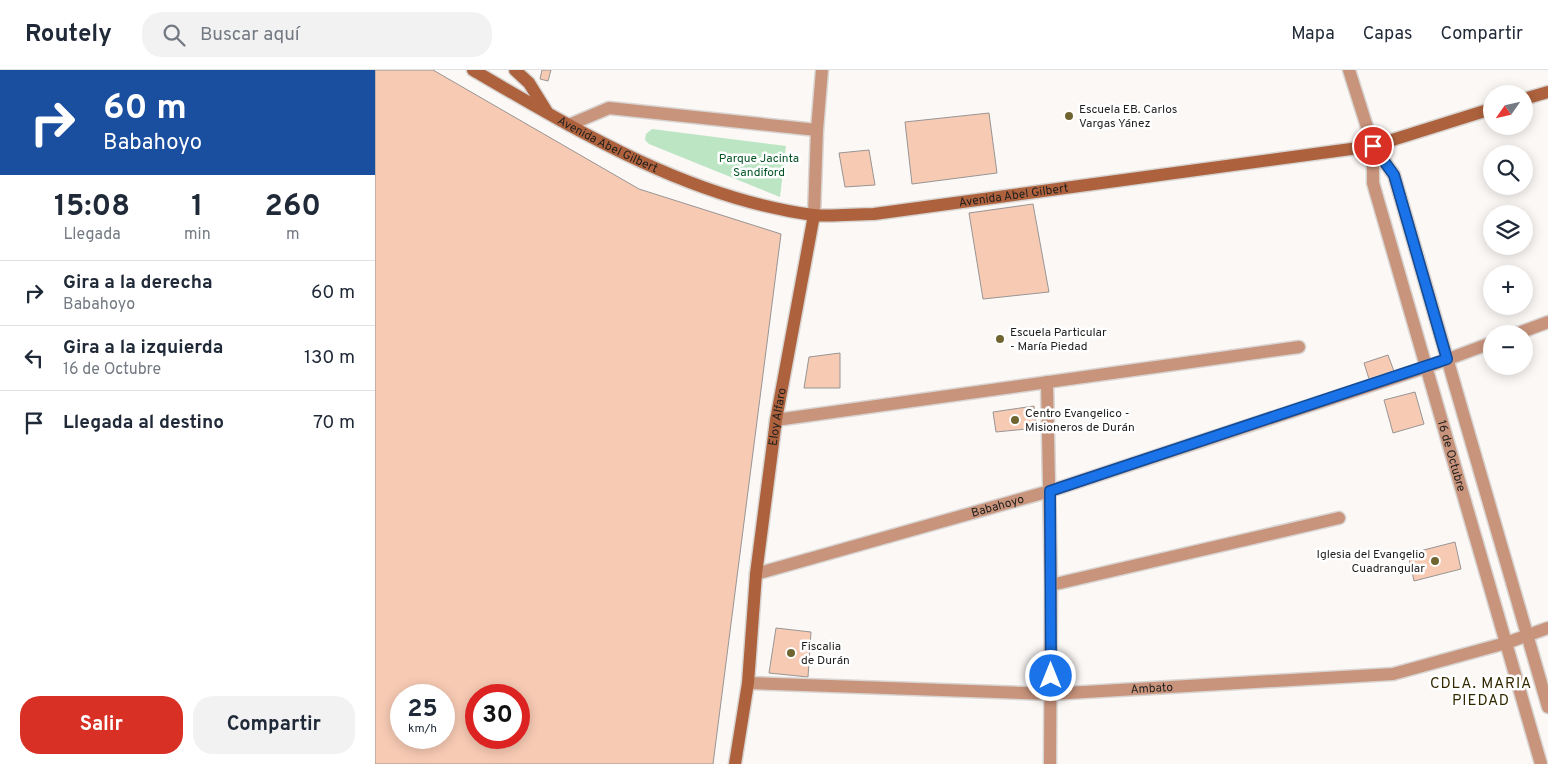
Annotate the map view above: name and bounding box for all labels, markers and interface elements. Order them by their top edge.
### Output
search box [142,12,492,57]
text: Routely [25,20,112,50]
icon: search [160,21,188,49]
text: Buscar aquí [200,23,300,47]
text: Mapa [1291,23,1335,46]
text: Capas [1363,23,1412,46]
text: Compartir [1440,23,1523,46]
north arrow [1483,85,1533,135]
map controls [1483,85,1533,375]
text: 60 m [103,87,187,131]
icon: right [20,90,85,155]
place label: Escuela EB. Carlos Vargas Yánez [1079,102,1177,132]
marker: Escuela EB. Carlos Vargas Yánez [1063,110,1075,122]
street label: Avenida Abel Gilbert [554,113,660,177]
pin [1352,125,1394,167]
text: Babahoyo [103,130,202,157]
icon: arrive [1359,132,1387,160]
button: search [1483,145,1533,195]
park label: Parque Jacinta Sandiford [719,151,799,181]
street label: Avenida Abel Gilbert [958,181,1069,211]
text: 15:08 [54,189,130,226]
text: 1 [191,189,203,226]
text: 260 [265,189,321,226]
button: layers [1483,205,1533,255]
text: Llegada [63,225,121,245]
text: min [184,225,211,245]
text: m [286,225,300,245]
button: + [1483,265,1533,315]
text: Gira a la derecha [63,271,213,295]
icon: right [20,279,48,307]
text: 60 m [311,281,355,305]
text: Babahoyo [63,295,135,315]
place label: Escuela Particular - María Piedad [1010,325,1107,355]
button: − [1483,325,1533,375]
marker: Escuela Particular - María Piedad [994,333,1006,345]
text: Gira a la izquierda [63,336,223,360]
icon: left [20,344,48,372]
text: 130 m [304,346,355,370]
text: 16 de Octubre [63,360,161,380]
street label: Eloy Alfaro [766,386,791,447]
place label: Centro Evangelico - Misioneros de Durán [1025,406,1135,436]
icon: arrive [20,409,48,437]
text: Llegada al destino [63,411,224,435]
text: 70 m [313,411,355,435]
marker: Centro Evangelico - Misioneros de Durán [1009,414,1021,426]
street label: 16 de Octubre [1433,419,1469,494]
street label: Babahoyo [970,492,1026,522]
place label: Iglesia del Evangelio Cuadrangular [1316,547,1425,577]
marker: Iglesia del Evangelio Cuadrangular [1429,555,1441,567]
place label: Fiscalia de Durán [801,639,850,669]
marker: Fiscalia de Durán [785,647,797,659]
position arrow [1024,649,1076,701]
district label: CDLA. MARIA PIEDAD [1430,675,1532,711]
street label: Ambato [1130,680,1174,698]
speed limit sign: 30 [465,684,530,749]
text: 25 [407,694,438,726]
button: Salir [20,696,183,754]
button: Compartir [193,696,355,754]
text: km/h [408,721,437,737]

